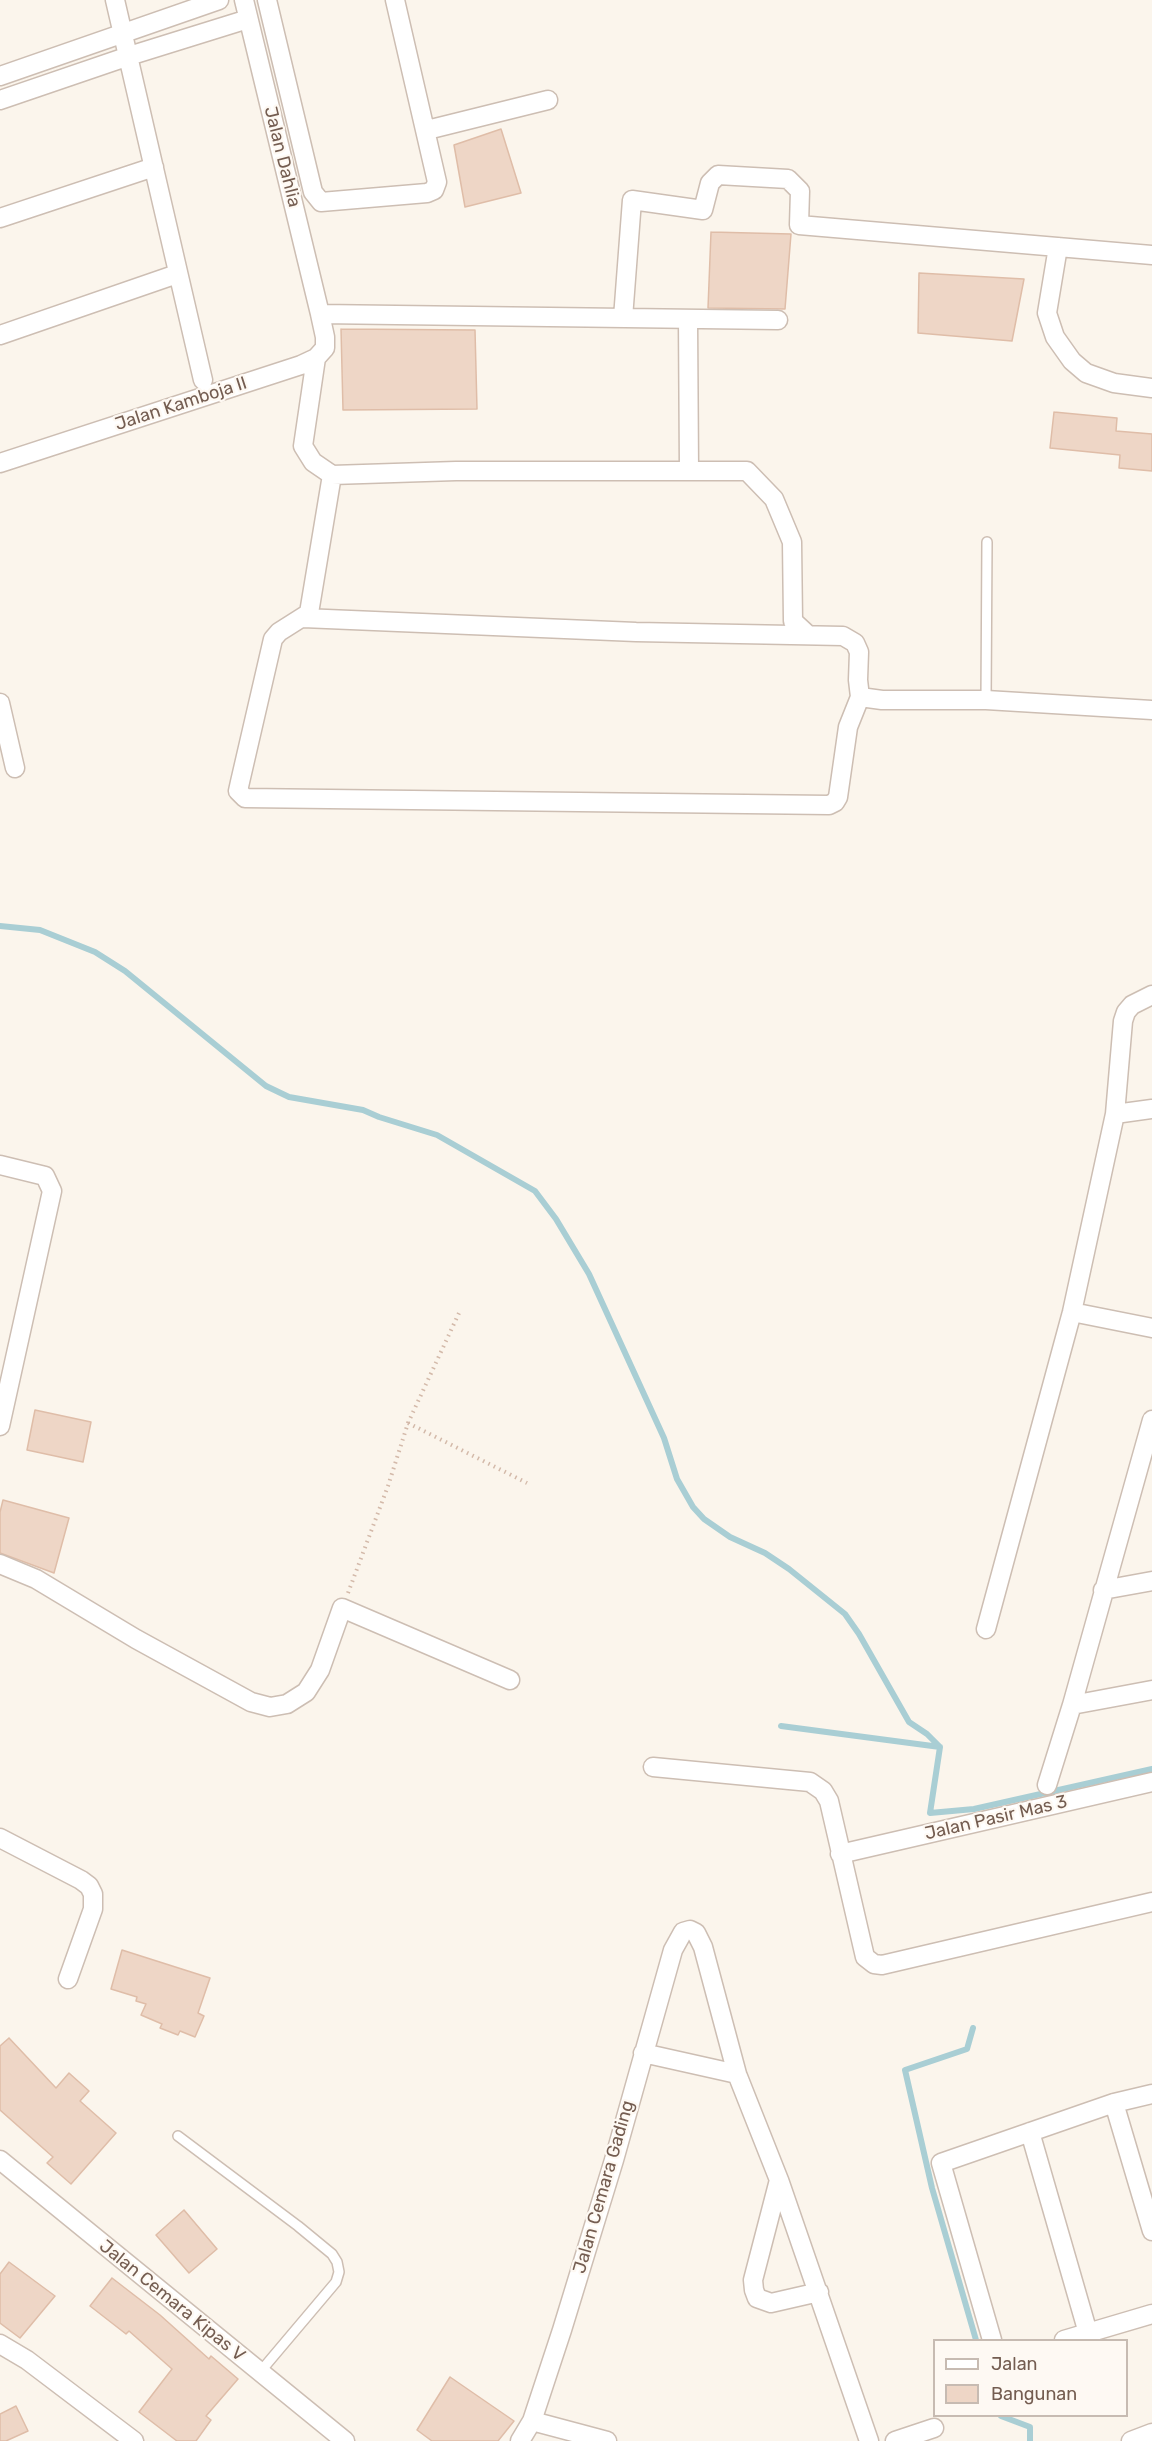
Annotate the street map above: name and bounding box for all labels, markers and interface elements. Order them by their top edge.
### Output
street label: Jalan Dahlia [259,104,305,210]
street label: Jalan Kamboja II [112,373,250,435]
street label: Jalan Pasir Mas 3 [923,1791,1069,1845]
street label: Jalan Cemara Gading [569,2098,639,2276]
street label: Jalan Cemara Kipas V [95,2236,249,2366]
legend [933,2339,1128,2417]
text: Jalan [991,2353,1038,2375]
text: Bangunan [991,2383,1077,2405]

